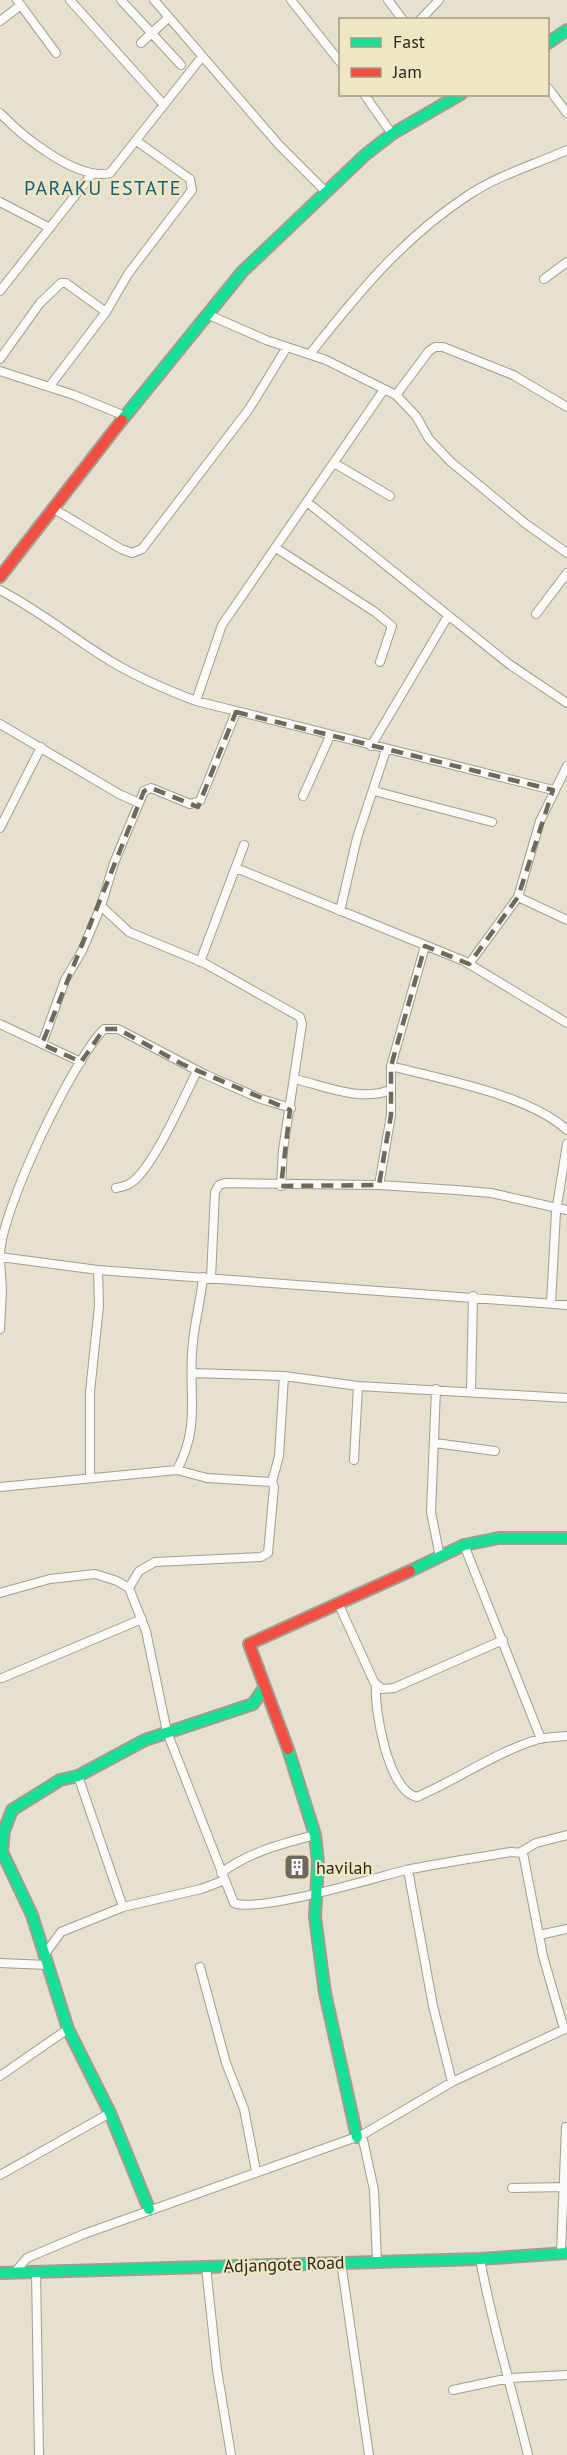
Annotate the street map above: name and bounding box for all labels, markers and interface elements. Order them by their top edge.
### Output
legend [339,18,549,96]
text: Fast [393,30,425,53]
text: Jam [392,60,422,83]
district label: PARAKU ESTATE [24,175,182,201]
building icon: havilah [282,1852,312,1882]
place label: havilah [316,1856,372,1879]
street label: Adjangote Road [223,2250,345,2278]

